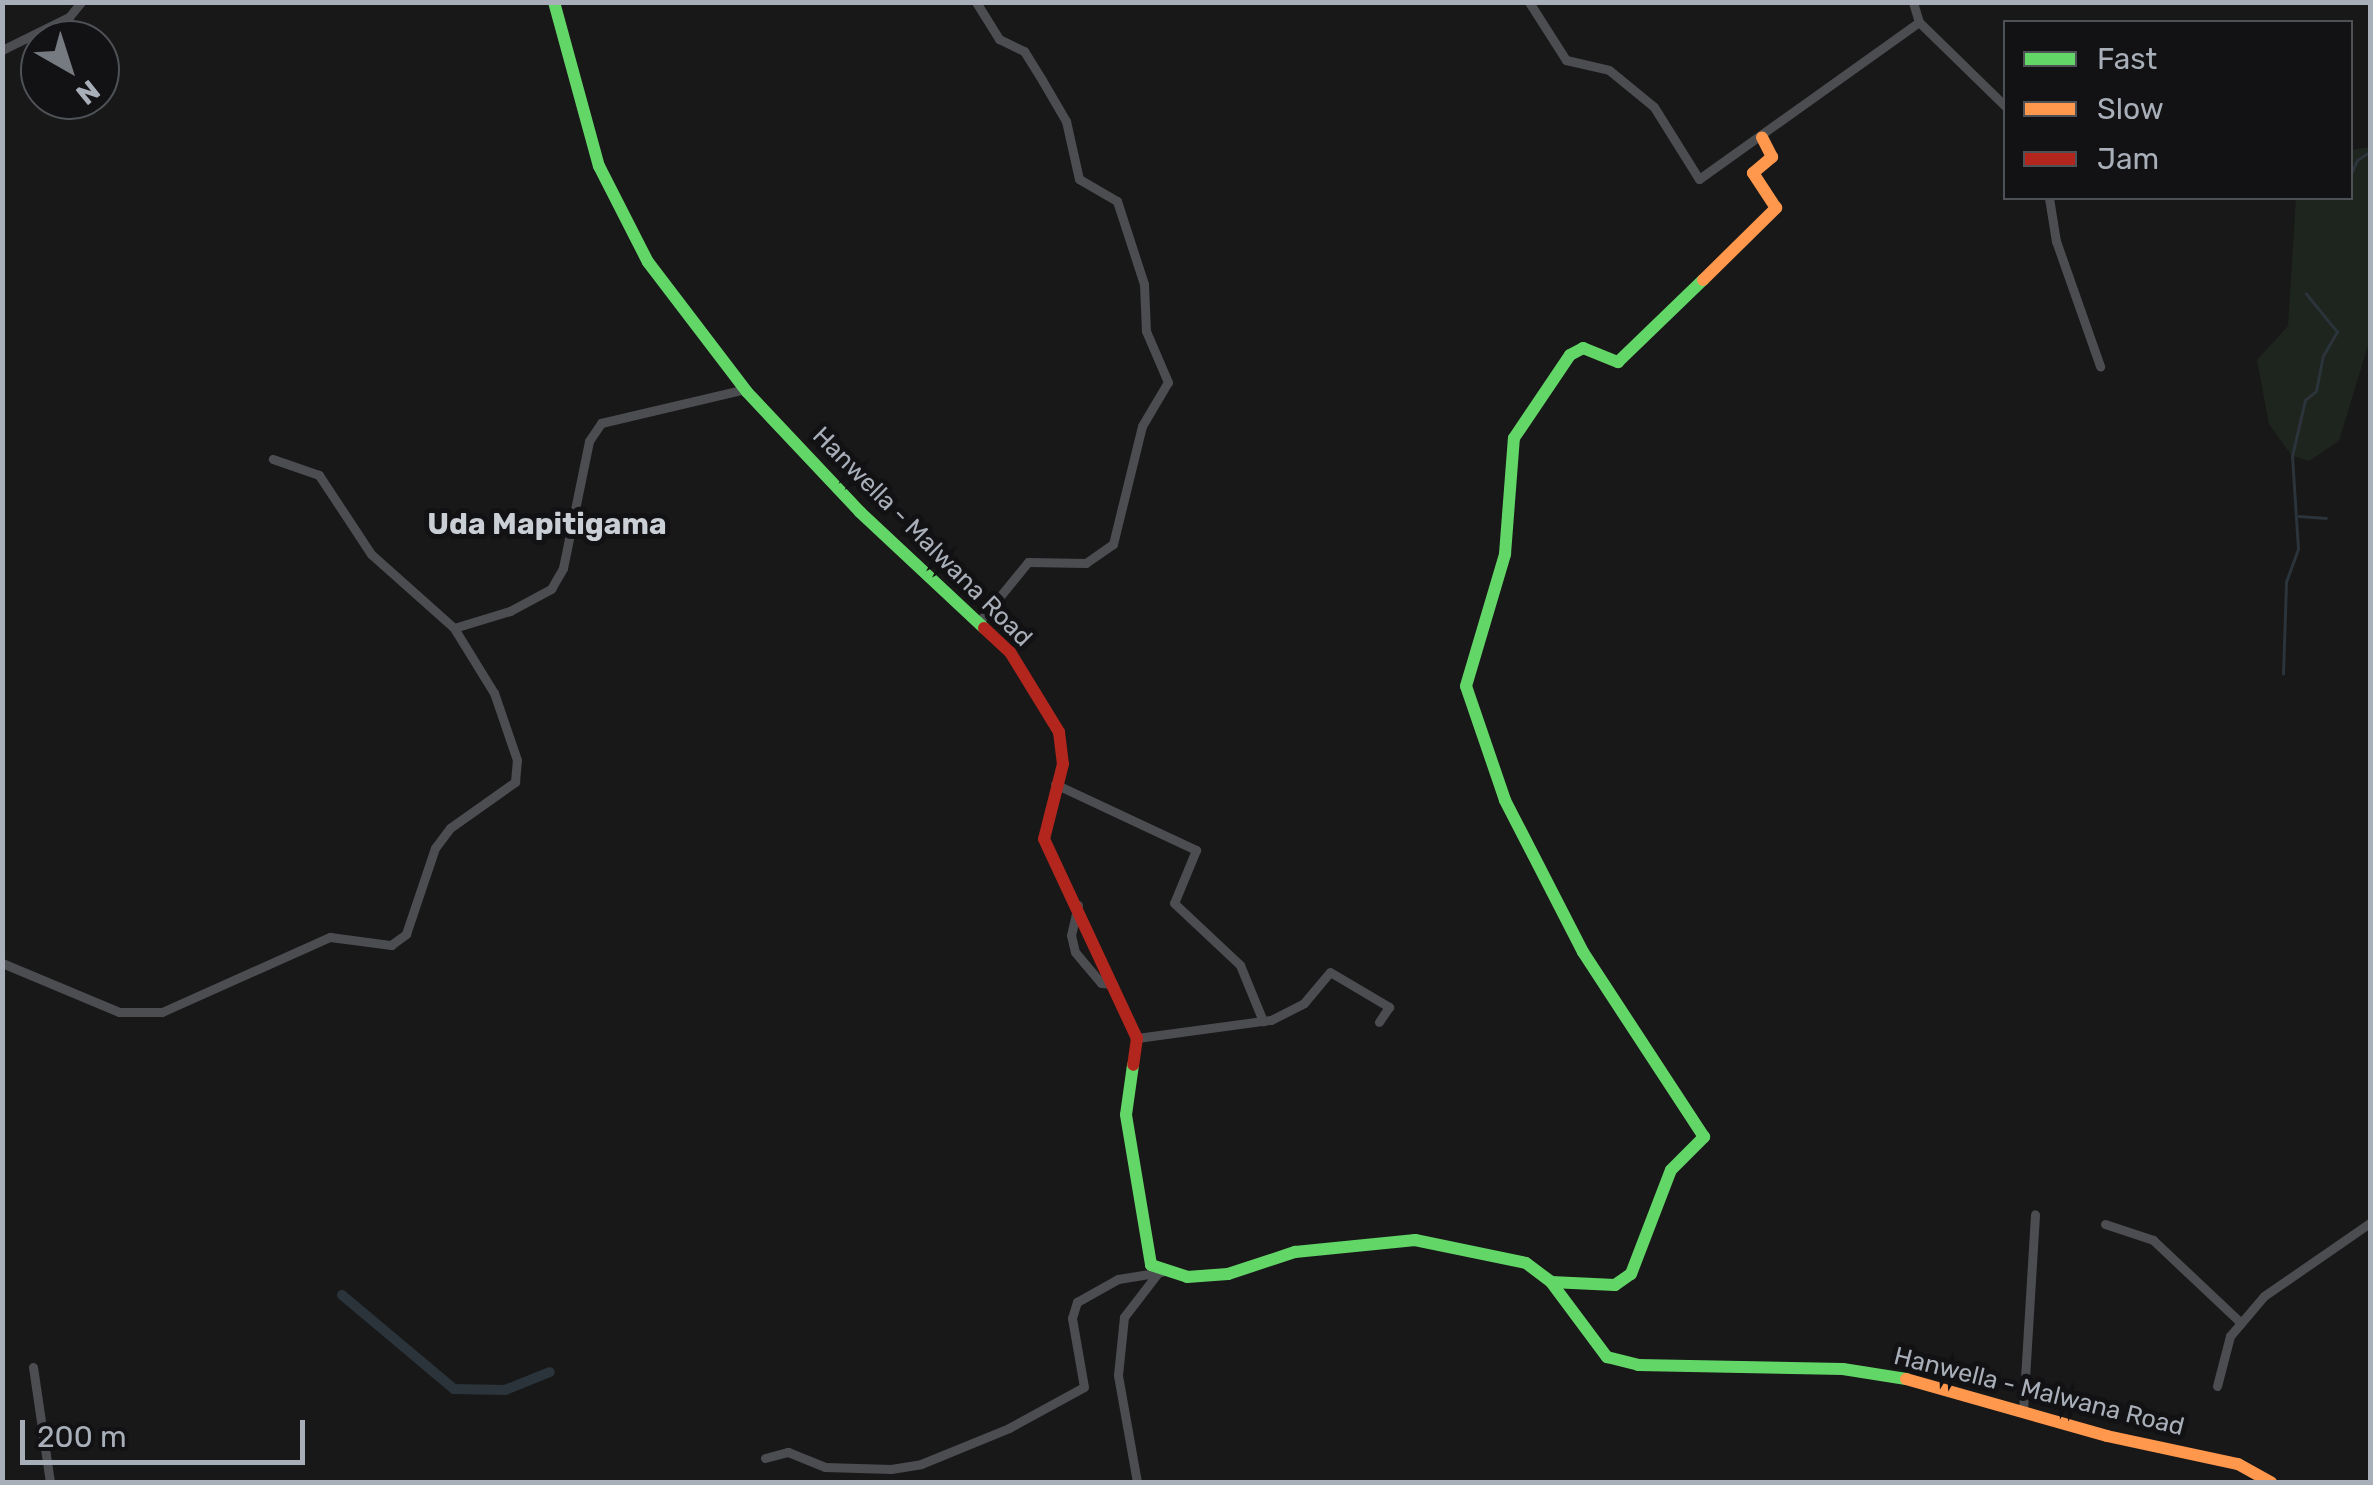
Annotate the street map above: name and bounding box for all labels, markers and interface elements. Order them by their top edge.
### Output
north arrow [20,20,120,120]
legend [2003,20,2353,200]
text: Fast [2097,41,2157,77]
text: N [70,73,106,111]
text: Slow [2097,91,2164,127]
text: Jam [2097,141,2159,177]
street label: Hanwella - Malwana Road [806,421,1038,653]
district label: Uda Mapitigama [427,506,667,542]
street label: Hanwella - Malwana Road [1891,1341,2187,1443]
scale bar [25,1400,310,1462]
text: 200 m [37,1419,127,1455]

